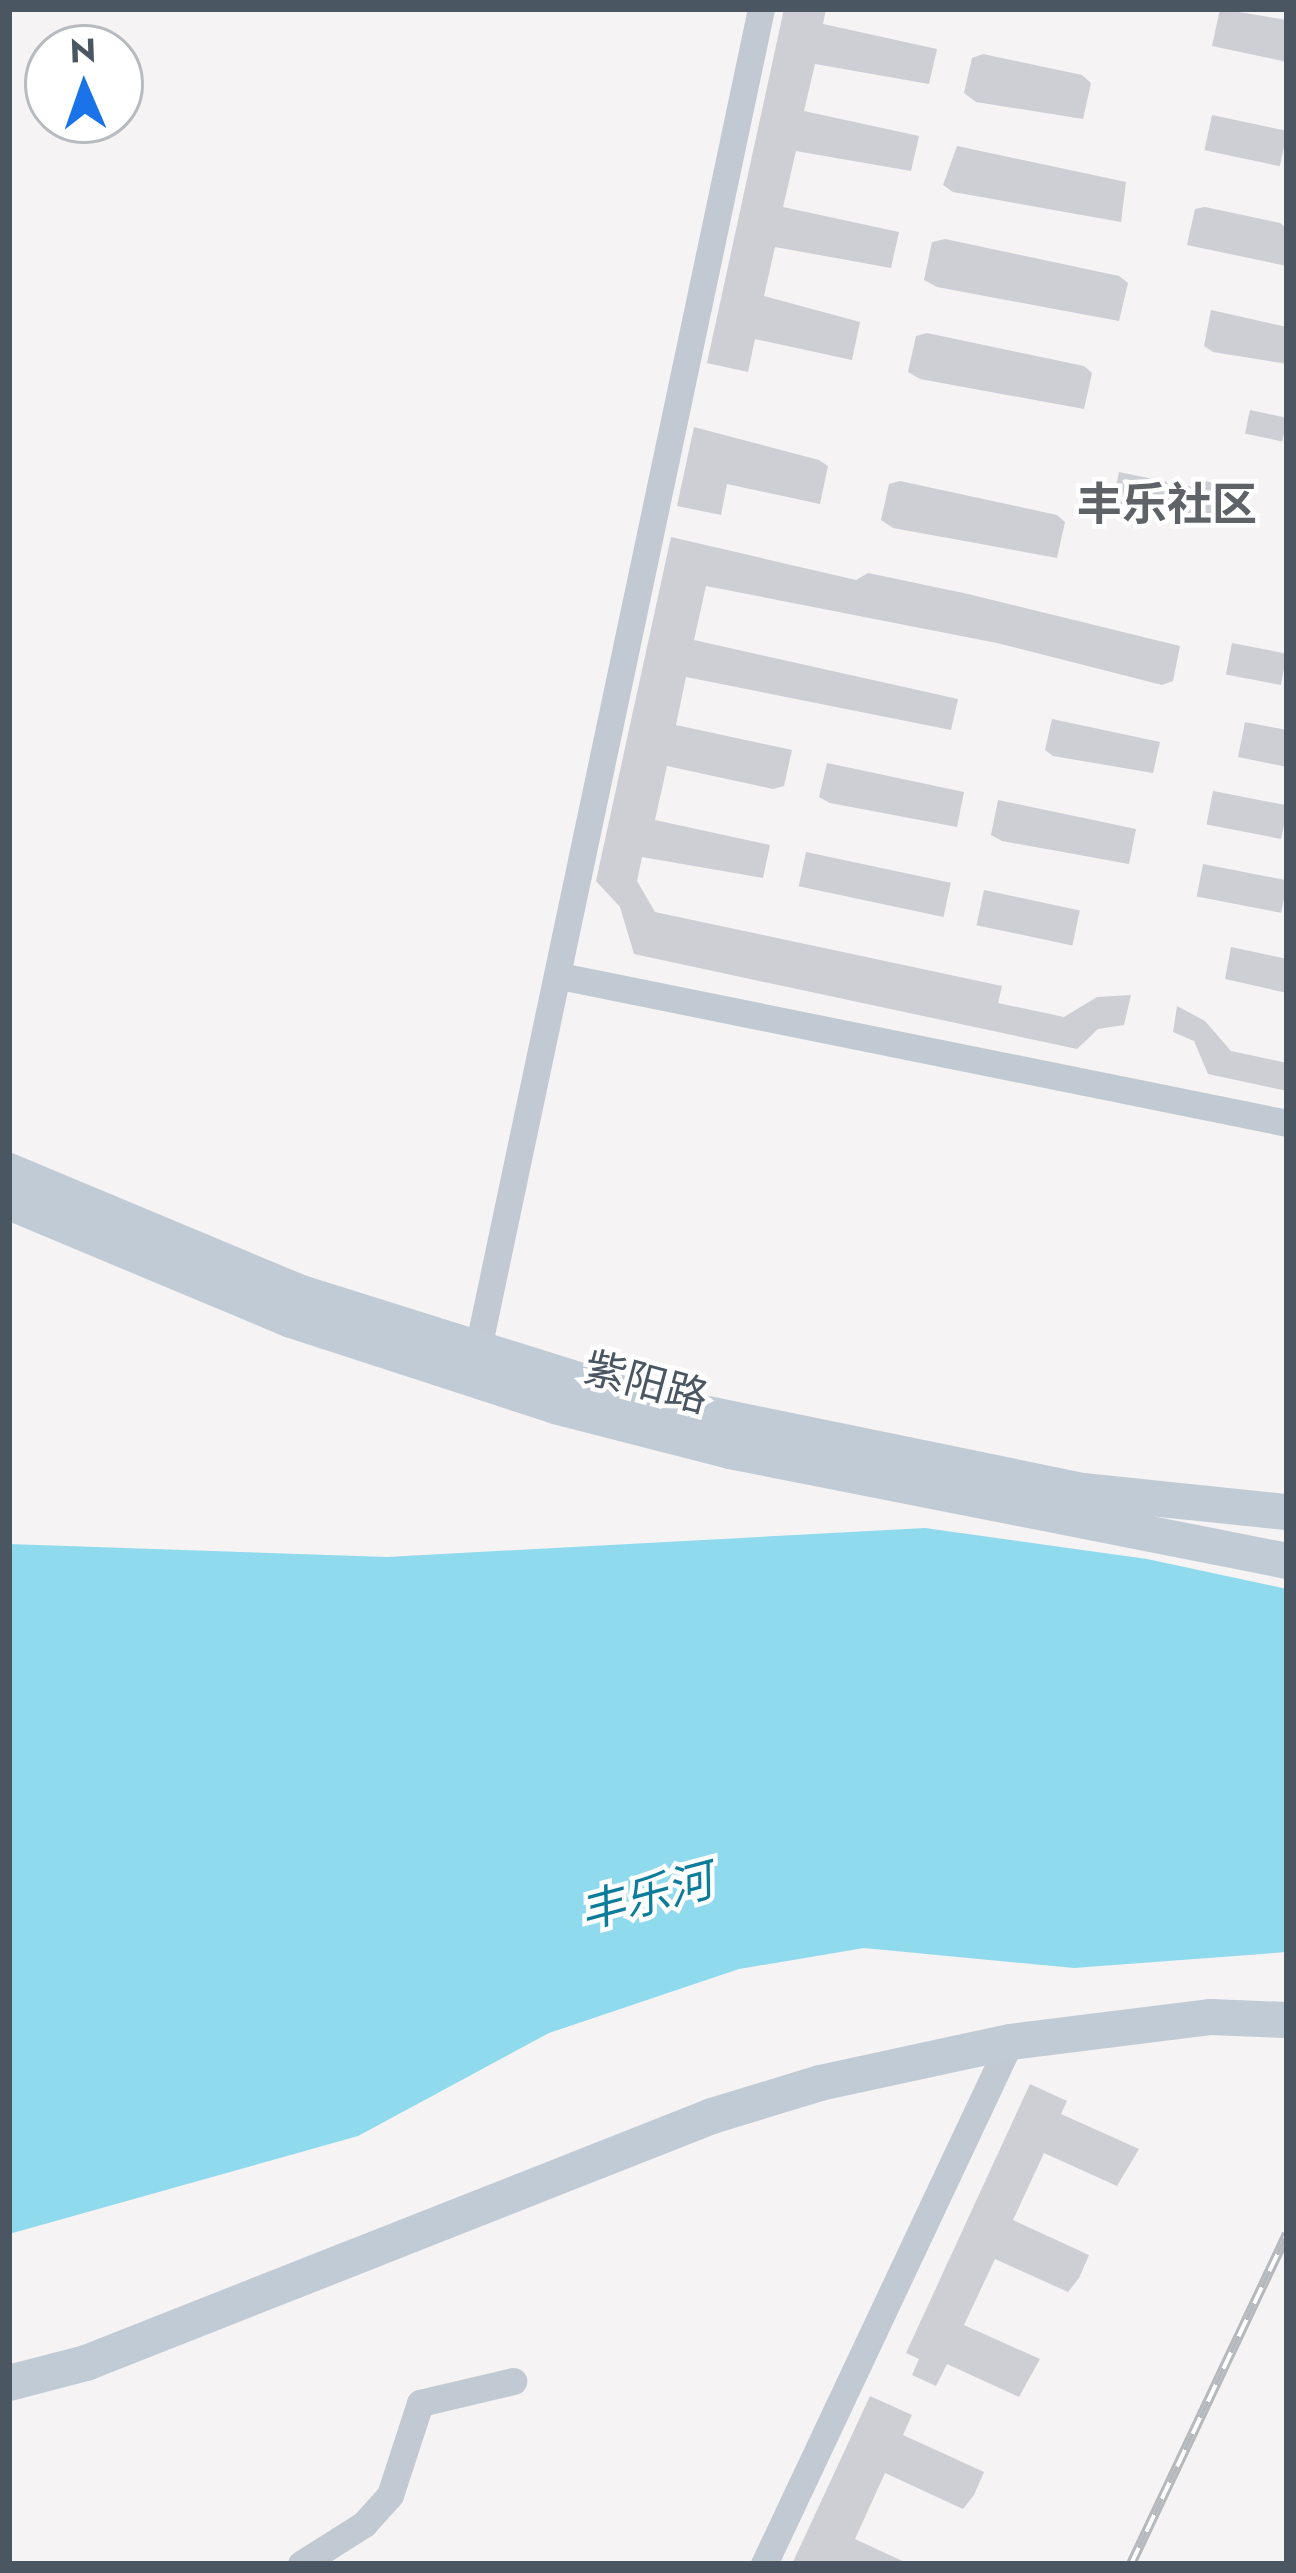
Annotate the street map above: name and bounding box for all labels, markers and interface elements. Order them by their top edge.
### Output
north arrow [24,24,144,144]
text: N [69,27,97,74]
district label: 丰乐社区 [1077,478,1257,532]
street label: 紫阳路 [579,1342,713,1424]
water label: 丰乐河 [574,1853,718,1941]

